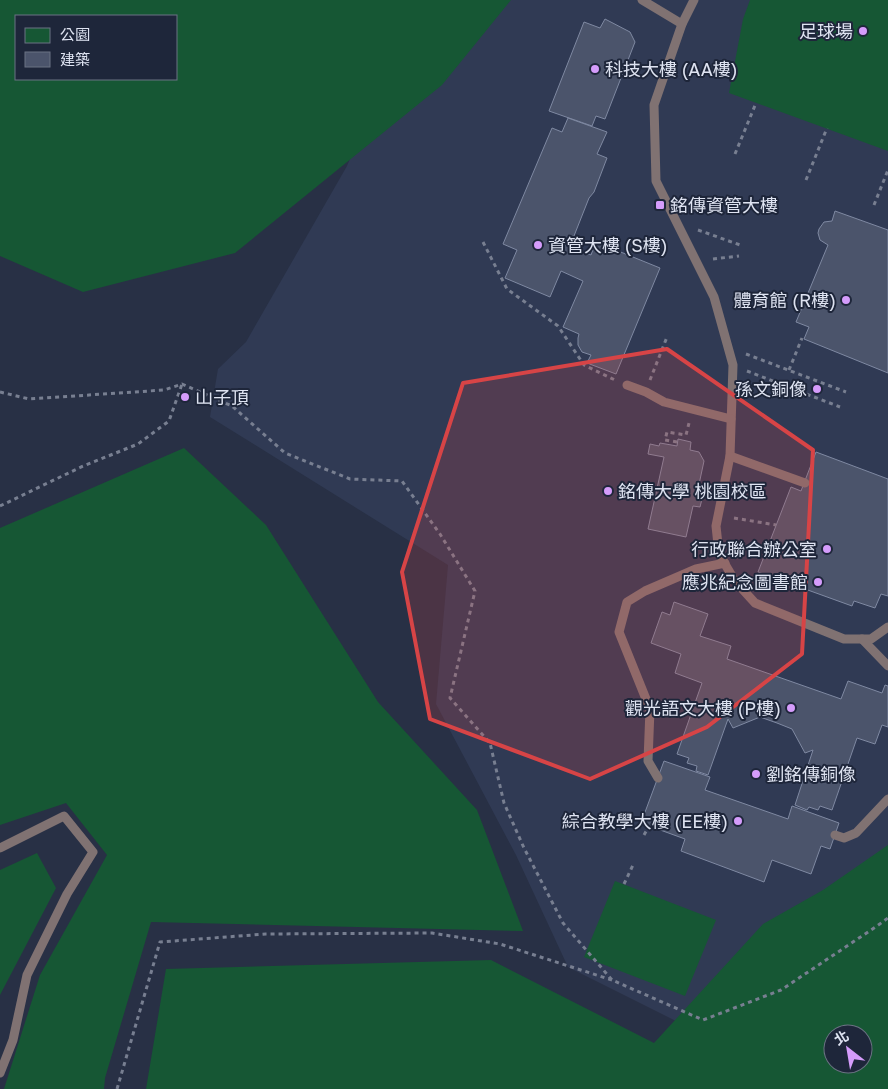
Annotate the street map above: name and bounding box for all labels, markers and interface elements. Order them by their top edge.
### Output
legend [15,15,178,80]
place label: 足球場 [799,20,853,42]
text: 公園 [60,25,90,43]
marker: 足球場 [857,25,869,37]
text: 建築 [60,50,90,68]
place label: 科技大樓 (AA樓) [605,58,738,80]
marker: 科技大樓 (AA樓) [589,63,601,75]
place label: 銘傳資管大樓 [670,194,778,216]
marker: 銘傳資管大樓 [654,199,666,211]
place label: 資管大樓 (S樓) [548,234,668,256]
marker: 資管大樓 (S樓) [532,239,544,251]
place label: 體育館 (R樓) [734,289,836,311]
marker: 體育館 (R樓) [840,294,852,306]
place label: 孫文銅像 [735,378,807,400]
marker: 孫文銅像 [811,383,823,395]
place label: 山子頂 [195,386,249,408]
marker: 山子頂 [179,391,191,403]
place label: 銘傳大學 桃園校區 [618,480,767,502]
marker: 銘傳大學 桃園校區 [602,485,614,497]
place label: 行政聯合辦公室 [691,538,817,560]
marker: 行政聯合辦公室 [821,543,833,555]
place label: 應兆紀念圖書館 [682,571,808,593]
marker: 應兆紀念圖書館 [812,576,824,588]
place label: 觀光語文大樓 (P樓) [625,697,781,719]
marker: 觀光語文大樓 (P樓) [785,702,797,714]
place label: 劉銘傳銅像 [766,763,856,785]
marker: 劉銘傳銅像 [750,768,762,780]
place label: 綜合教學大樓 (EE樓) [562,810,728,832]
marker: 綜合教學大樓 (EE樓) [732,815,744,827]
north arrow [823,1024,873,1074]
text: 北 [831,1027,851,1048]

